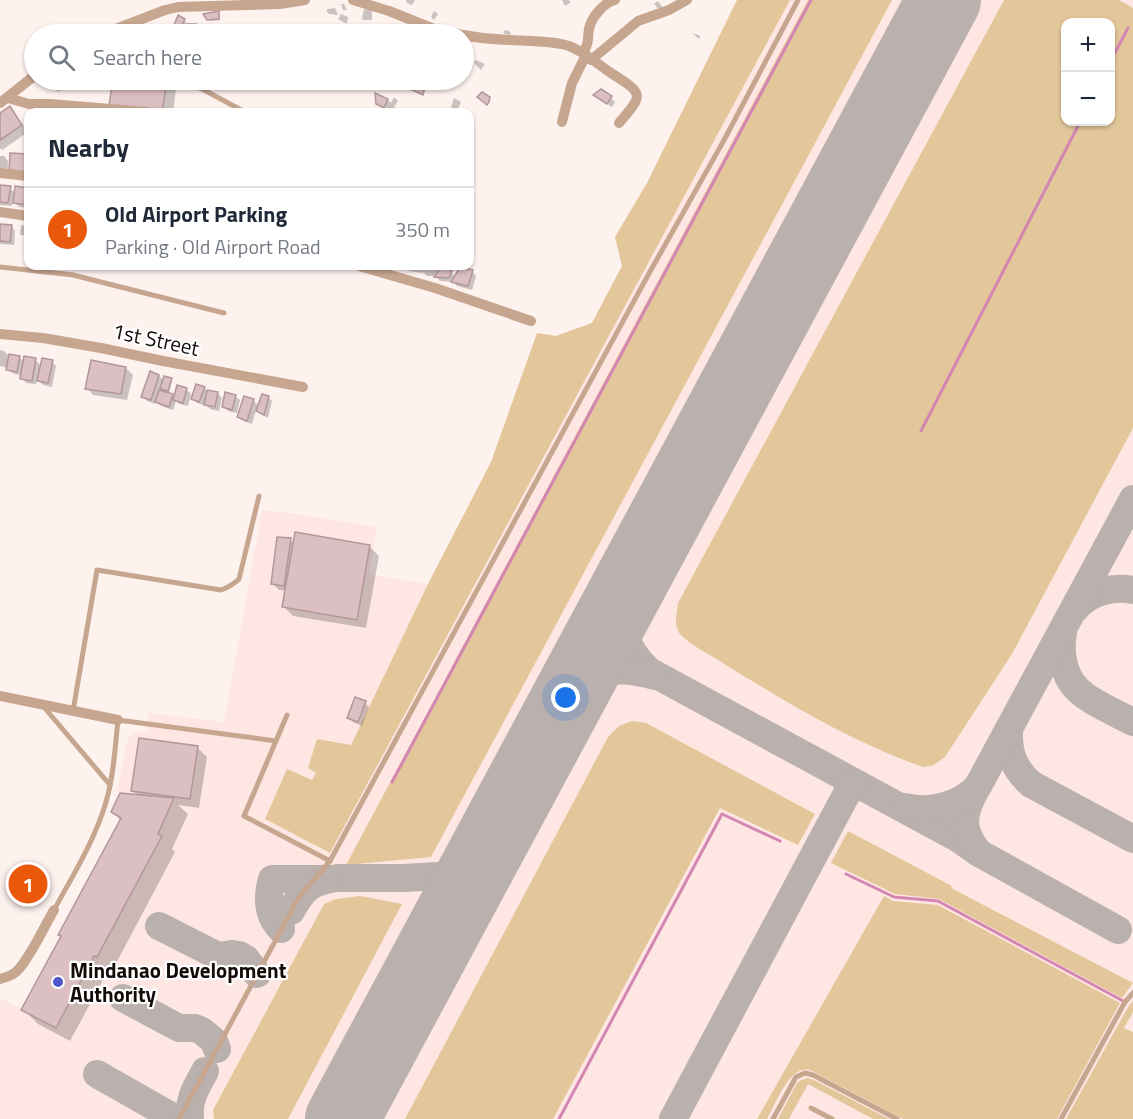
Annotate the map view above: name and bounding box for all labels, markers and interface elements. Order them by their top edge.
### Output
map controls [1061,18,1115,126]
button: + [1061,18,1115,72]
search box [24,24,474,90]
text: Search here [93,40,202,74]
icon: search [45,41,78,74]
button: − [1061,72,1115,126]
text: Nearby [48,128,129,167]
text: Old Airport Parking [105,197,287,231]
text: 1 [62,214,73,245]
text: 350 m [395,214,450,245]
text: Parking · Old Airport Road [105,231,321,262]
street label: 1st Street [110,314,203,364]
your location [551,683,580,712]
pin: 1 [9,862,48,906]
place label: Mindanao Development Authority [70,954,287,1010]
marker: Mindanao Development Authority [51,975,65,989]

